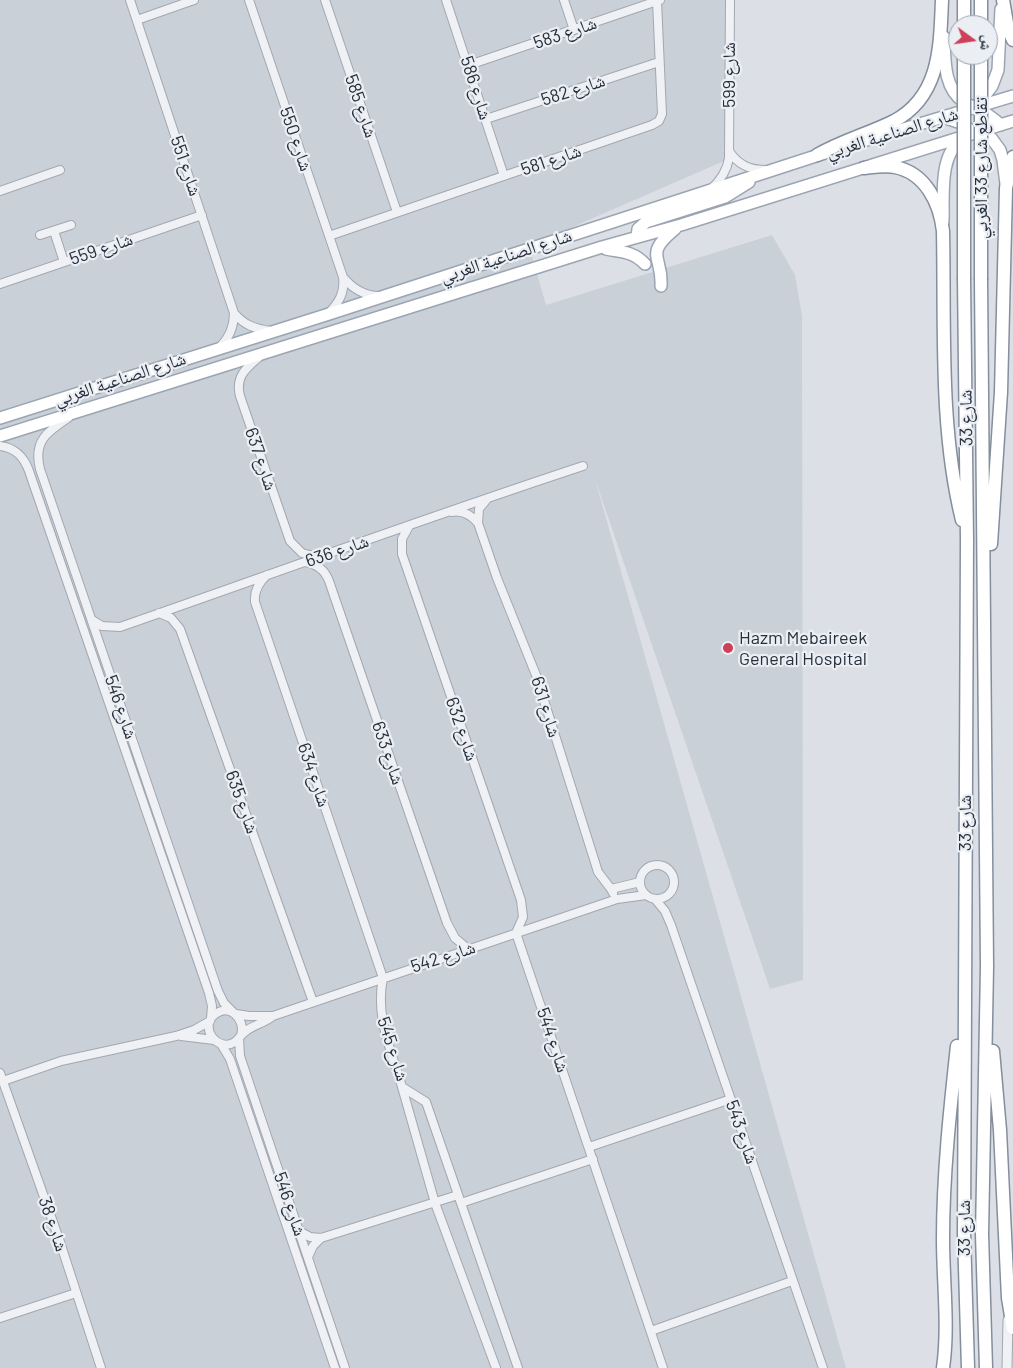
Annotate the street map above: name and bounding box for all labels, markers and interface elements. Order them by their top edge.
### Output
street label: شارع 583 [530,12,600,54]
north arrow [948,15,998,65]
text: ش [977,34,997,53]
street label: شارع 599 [718,42,740,108]
street label: شارع 586 [456,53,496,123]
street label: شارع 582 [538,70,608,110]
street label: شارع 585 [340,71,382,141]
street label: تقاطع شارع 33 الغربي [970,97,992,239]
street label: شارع الصناعية الغربي [823,103,961,163]
street label: شارع 550 [275,104,317,174]
street label: شارع 551 [166,133,206,199]
street label: شارع 581 [518,140,584,180]
street label: شارع الصناعية الغربي [437,225,575,287]
street label: شارع 559 [66,228,136,270]
street label: شارع الصناعية الغربي [51,348,189,410]
street label: شارع 33 [955,390,977,446]
street label: شارع 637 [240,425,282,493]
street label: شارع 636 [302,530,372,572]
place label: Hazm Mebaireek General Hospital [739,627,867,670]
marker: Hazm Mebaireek General Hospital [721,641,735,655]
street label: شارع 546 [100,672,142,742]
street label: شارع 631 [527,674,565,740]
street label: شارع 632 [441,694,483,764]
street label: شارع 633 [367,718,409,788]
street label: شارع 634 [293,740,335,810]
street label: شارع 635 [221,767,263,837]
street label: شارع 33 [954,795,976,851]
street label: شارع 542 [408,936,478,978]
street label: شارع 544 [532,1005,574,1075]
street label: شارع 545 [372,1014,414,1084]
street label: شارع 543 [721,1097,763,1167]
street label: شارع 546 [269,1169,311,1239]
street label: شارع 38 [34,1194,72,1254]
street label: شارع 33 [953,1200,975,1256]

